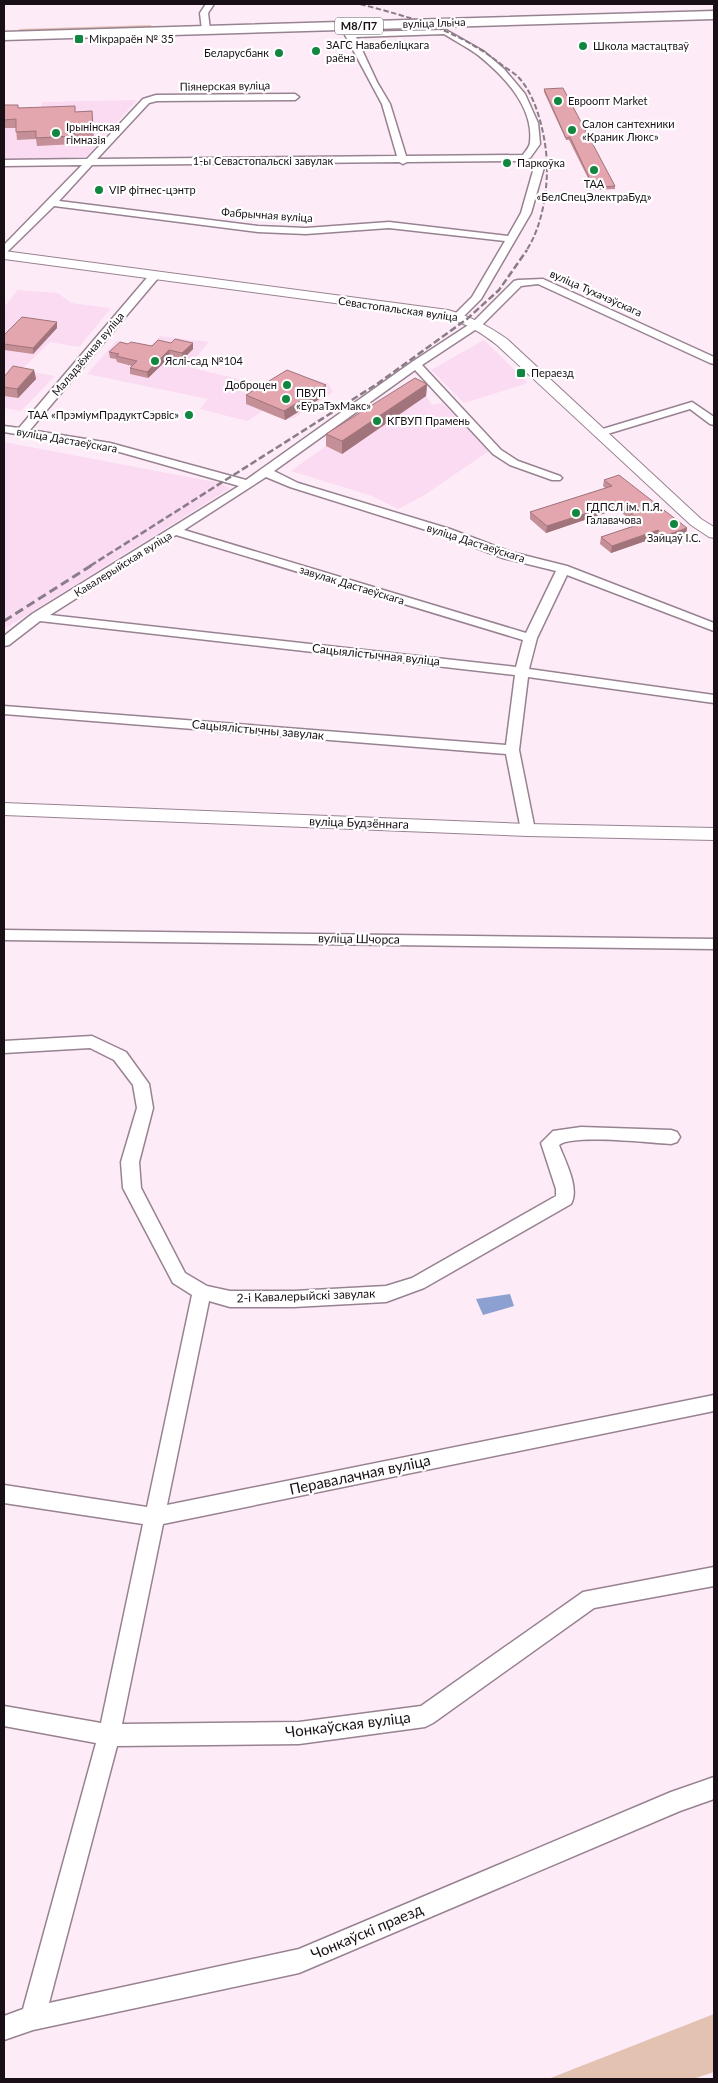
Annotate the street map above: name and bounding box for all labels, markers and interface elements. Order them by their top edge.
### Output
street label: вуліца Ільіча [402,15,466,30]
road number: М8/П7 [335,18,383,34]
place label: Мікрараён № 35 [89,32,174,45]
marker: Мікрараён № 35 [73,33,85,45]
place label: ЗАГС Навабеліцкага раёна [326,38,429,64]
place label: Школа мастацтваў [593,39,689,52]
marker: Школа мастацтваў [577,40,589,52]
marker: ЗАГС Навабеліцкага раёна [310,45,322,57]
place label: Беларусбанк [204,46,269,59]
marker: Беларусбанк [273,47,285,59]
street label: Піянерская вуліца [180,78,270,93]
place label: Евроопт Market [568,94,647,107]
marker: Евроопт Market [552,95,564,107]
place label: Салон сантехники «Краник Люкс» [582,117,675,143]
place label: Ірынінская гімназія [66,120,120,146]
marker: Салон сантехники «Краник Люкс» [566,124,578,136]
marker: Ірынінская гімназія [50,127,62,139]
street label: 1-ы Севастопальскі завулак [193,154,333,167]
place label: Паркоўка [517,156,565,169]
marker: Паркоўка [501,157,513,169]
marker: ТАА «БелСпецЭлектраБуд» [588,164,600,176]
place label: ТАА «БелСпецЭлектраБуд» [536,177,652,203]
place label: VIP фітнес-цэнтр [109,183,196,196]
marker: VIP фітнес-цэнтр [93,184,105,196]
street label: Фабрычная вуліца [221,205,313,224]
street label: вуліца Тухачэўскага [548,266,644,319]
street label: Севастопальская вуліца [338,294,459,323]
street label: Маладзёжная вуліца [49,309,126,398]
place label: Яслі-сад №104 [164,354,243,367]
marker: Яслі-сад №104 [149,355,161,367]
place label: Пераезд [531,366,574,379]
marker: Пераезд [515,367,527,379]
place label: Доброцен [225,378,277,391]
marker: Доброцен [281,379,293,391]
place label: ПВУП «ЕўраТэхМакс» [296,386,371,412]
marker: ПВУП «ЕўраТэхМакс» [280,393,292,405]
place label: ТАА «ПрэміумПрадуктСэрвіс» [28,408,179,421]
marker: ТАА «ПрэміумПрадуктСэрвіс» [183,409,195,421]
place label: КГВУП Прамень [387,414,470,427]
marker: КГВУП Прамень [371,415,383,427]
street label: вуліца Дастаеўскага [16,424,119,455]
place label: ГДПСЛ ім. П.Я. Галавачова [586,500,662,526]
marker: ГДПСЛ ім. П.Я. Галавачова [570,507,582,519]
marker: Зайцаў І.С. [668,518,680,530]
street label: вуліца Дастаеўскага [425,521,527,565]
street label: Кавалерыйская вуліца [72,528,174,599]
place label: Зайцаў І.С. [647,531,701,544]
street label: завулак Дастаеўскага [298,562,406,607]
street label: Сацыялістычная вуліца [311,640,441,669]
street label: Сацыялістычны завулак [191,716,326,743]
street label: вуліца Будзённага [309,813,409,832]
street label: вуліца Шчорса [318,930,400,947]
street label: 2-і Кавалерыйскі завулак [236,1286,376,1305]
street label: Перавалачная вуліца [288,1450,432,1498]
street label: Чонкаўская вуліца [284,1707,412,1741]
street label: Чонкаўскі праезд [308,1899,425,1963]

